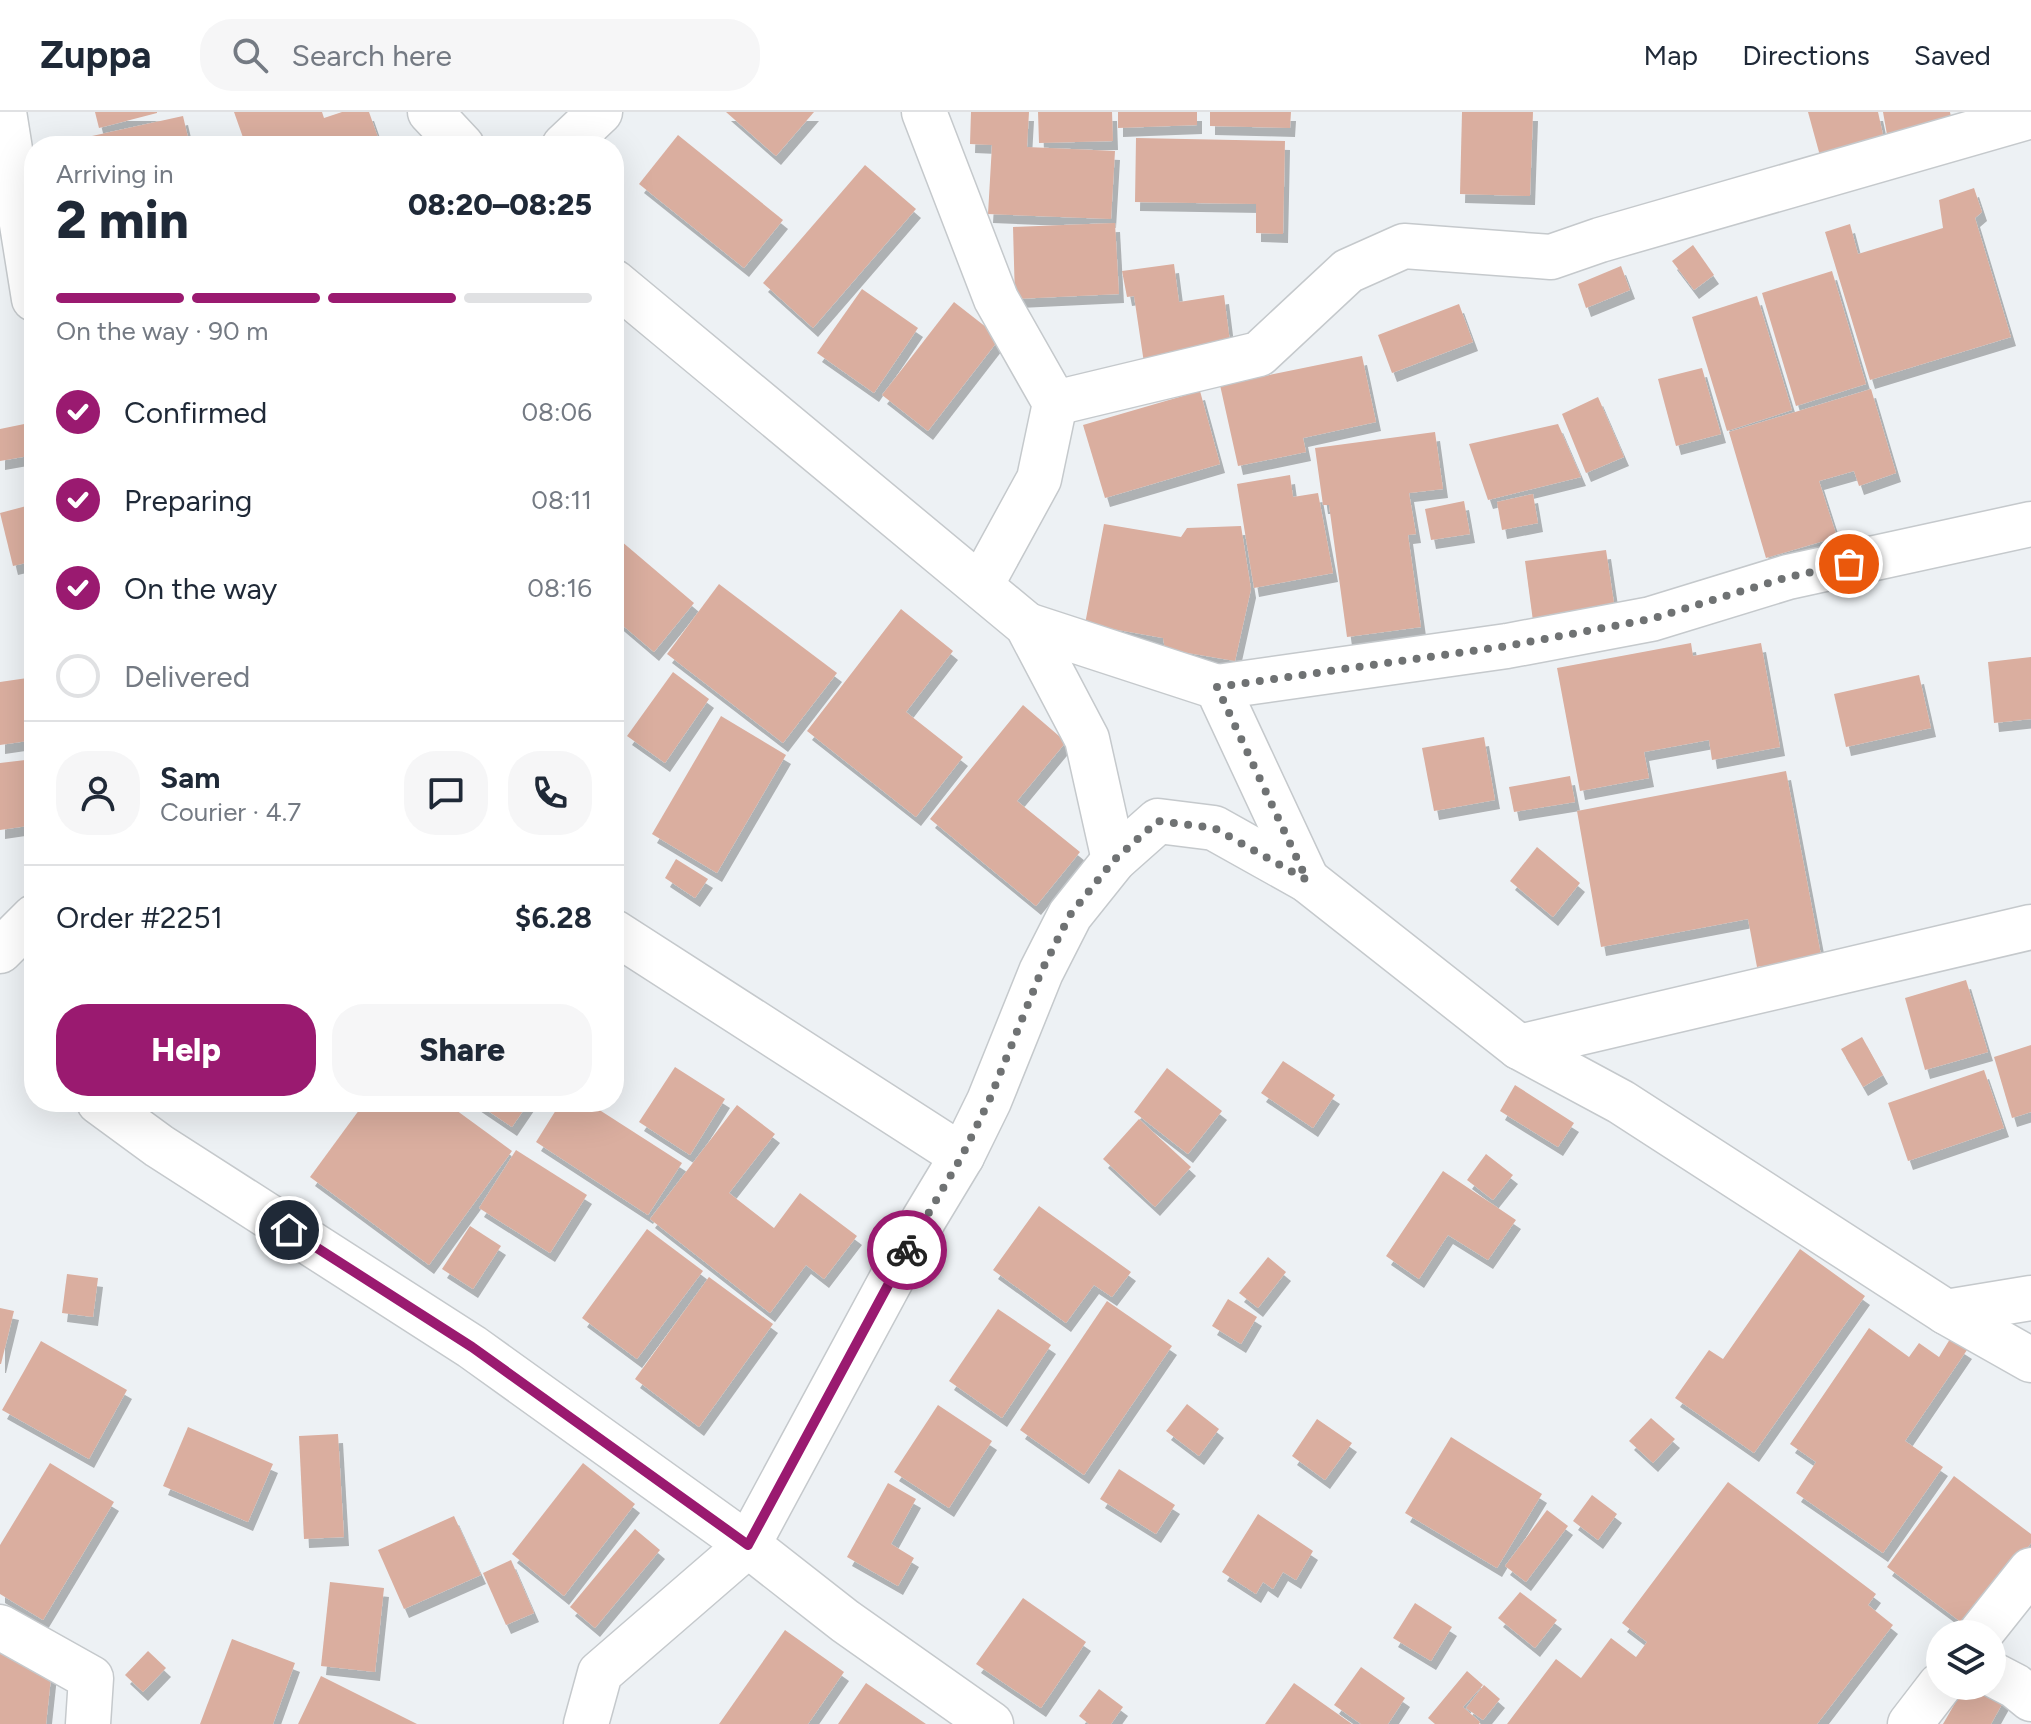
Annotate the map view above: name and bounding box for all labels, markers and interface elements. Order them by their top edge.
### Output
search box [200,19,760,91]
text: Zuppa [40,32,152,78]
icon: search [228,33,272,77]
text: Search here [292,37,452,74]
text: Map [1644,38,1698,72]
text: Directions [1742,38,1870,72]
text: Saved [1914,38,1991,72]
text: Arriving in [56,158,174,190]
text: 08:20–08:25 [408,186,592,223]
text: 2 min [56,189,189,251]
text: On the way · 90 m [56,315,268,347]
icon: check [56,390,100,434]
text: Confirmed [124,394,267,431]
text: 08:06 [521,396,592,428]
icon: check [56,478,100,522]
text: Preparing [124,482,252,519]
text: 08:11 [531,484,592,516]
pin [1815,530,1883,598]
icon: bag [1827,542,1871,586]
icon: check [56,566,100,610]
text: On the way [124,570,277,607]
text: 08:16 [527,572,592,604]
text: Delivered [124,658,250,695]
button: person [56,751,140,835]
button: chat [404,751,488,835]
button: phone [508,751,592,835]
text: Sam [160,759,220,796]
text: Courier · 4.7 [160,796,301,828]
text: Order #2251 [56,899,223,936]
text: $6.28 [515,899,592,936]
button: Help [56,1004,316,1096]
button: Share [332,1004,592,1096]
pin [255,1196,323,1264]
icon: home [267,1208,311,1252]
courier [867,1210,947,1290]
icon: bike [885,1228,929,1272]
map controls [1926,1620,2006,1700]
button: layers [1926,1620,2006,1700]

